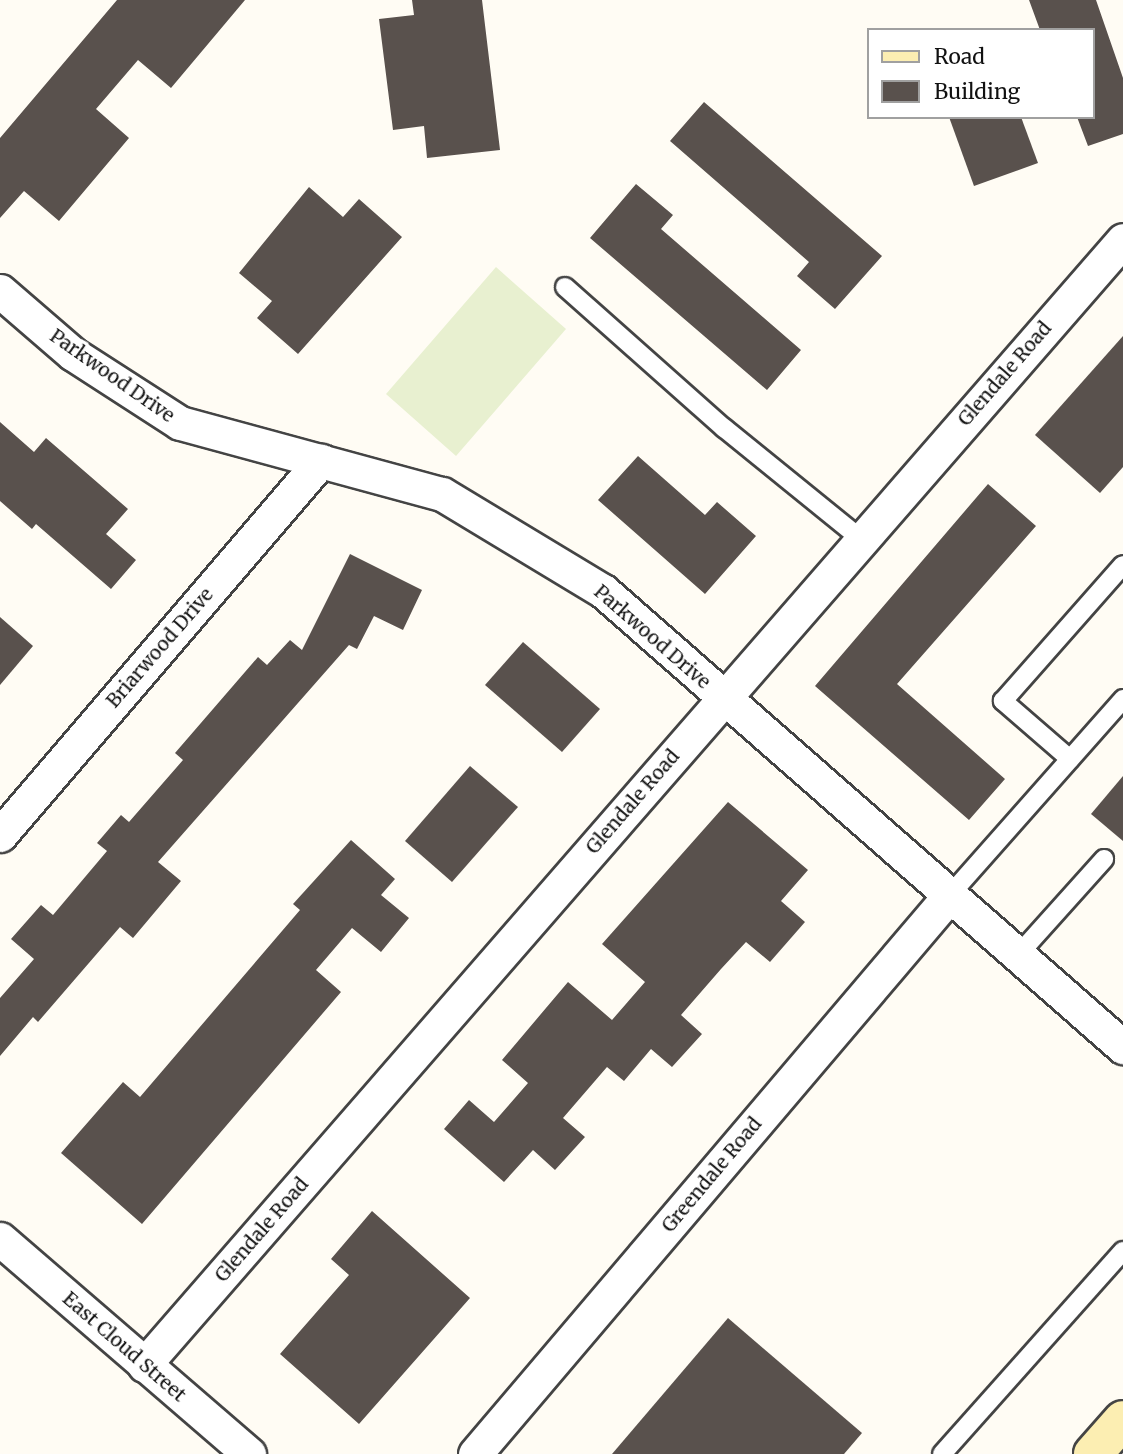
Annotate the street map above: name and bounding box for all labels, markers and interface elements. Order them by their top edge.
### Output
legend [867,28,1095,119]
text: Road [934,43,985,70]
text: Building [934,78,1020,105]
street label: Glendale Road [954,317,1056,431]
street label: Parkwood Drive [45,325,179,427]
street label: Parkwood Drive [589,580,715,694]
street label: Briarwood Drive [102,584,218,712]
street label: Glendale Road [582,745,684,859]
street label: Greendale Road [657,1113,767,1237]
street label: Glendale Road [211,1173,313,1287]
street label: East Cloud Street [58,1287,190,1407]

